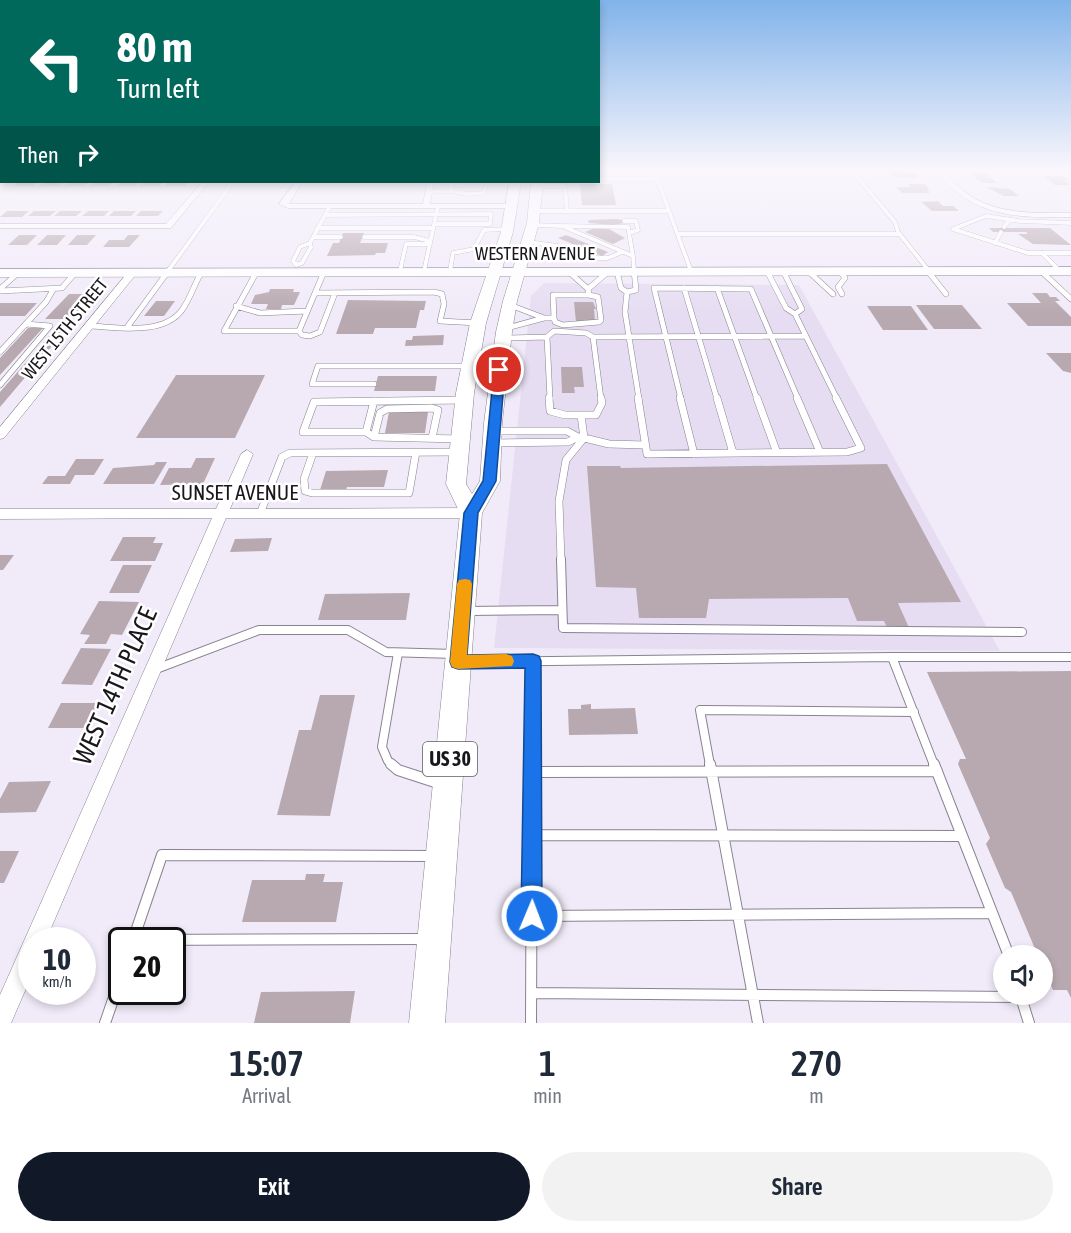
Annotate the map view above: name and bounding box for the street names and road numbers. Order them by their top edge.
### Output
street label: WESTERN AVENUE [475,243,595,264]
street label: WEST 15TH STREET [17,274,112,384]
street label: SUNSET AVENUE [172,480,298,504]
street label: WEST 14TH PLACE [67,603,163,769]
road number: US 30 [423,742,477,776]

